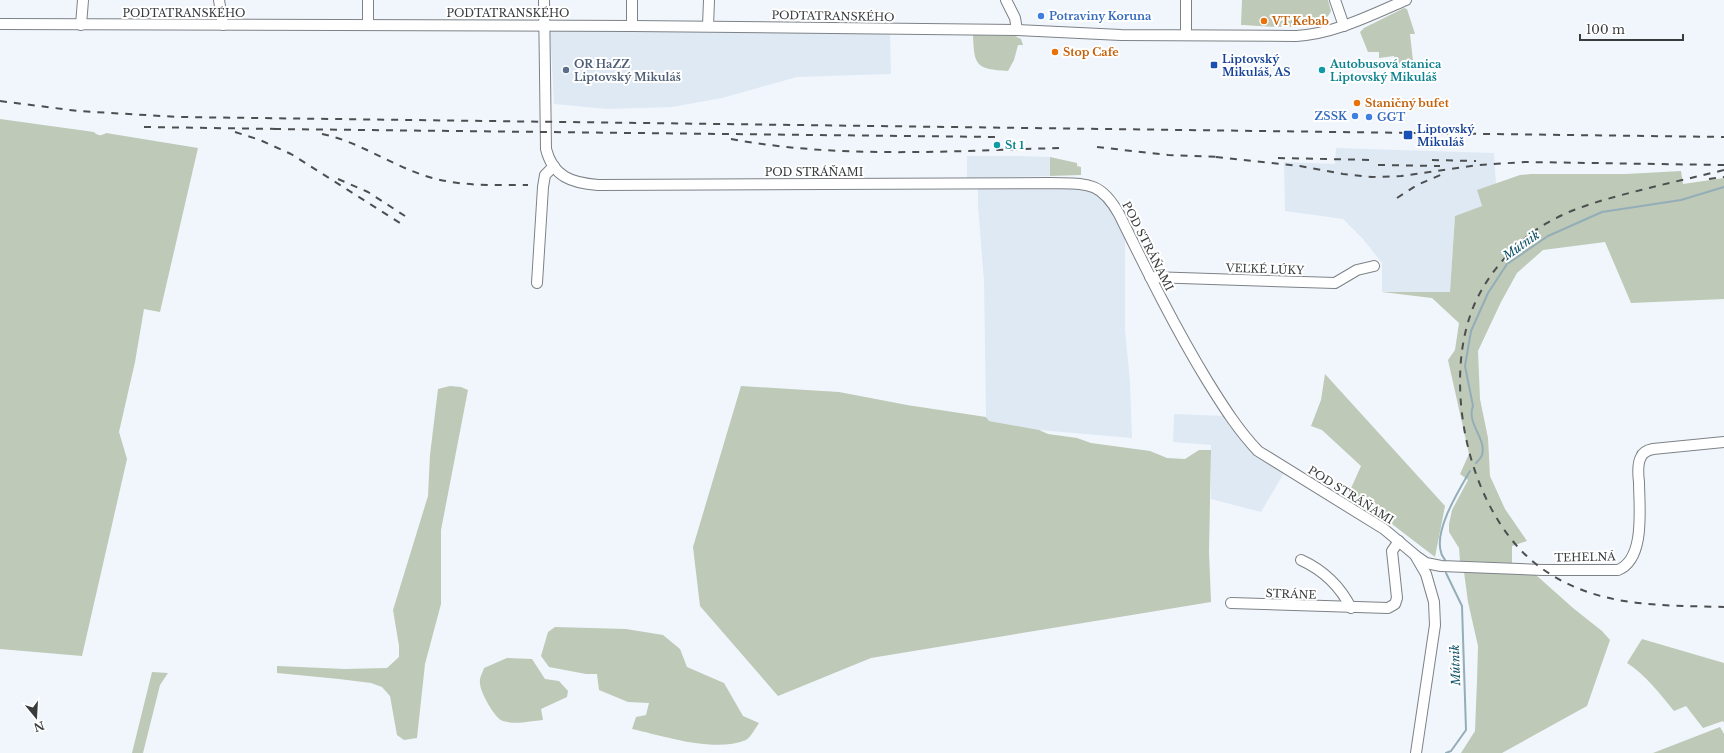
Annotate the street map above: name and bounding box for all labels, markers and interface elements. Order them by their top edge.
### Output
street label: PODTATRANSKÉHO [122,6,246,20]
street label: PODTATRANSKÉHO [446,6,570,20]
street label: PODTATRANSKÉHO [771,8,895,24]
place label: Potraviny Koruna [1049,9,1152,23]
marker: Potraviny Koruna [1036,11,1046,21]
place label: VT Kebab [1271,14,1329,28]
marker: VT Kebab [1259,16,1269,26]
scale bar [1580,16,1683,42]
text: 100 m [1586,22,1625,37]
place label: Stop Cafe [1063,45,1119,59]
marker: Stop Cafe [1050,47,1060,57]
place label: Liptovský Mikuláš, AS [1222,52,1291,79]
place label: OR HaZZ Liptovský Mikuláš [574,57,681,84]
place label: Autobusová stanica Liptovský Mikuláš [1329,57,1442,84]
marker: Liptovský Mikuláš, AS [1209,60,1219,70]
marker: OR HaZZ Liptovský Mikuláš [561,65,571,75]
marker: Autobusová stanica Liptovský Mikuláš [1317,65,1327,75]
place label: Staničný bufet [1365,96,1450,110]
marker: Staničný bufet [1352,98,1362,108]
place label: ZSSK [1315,109,1348,123]
place label: GGT [1377,110,1405,124]
marker: ZSSK [1350,111,1360,121]
marker: GGT [1364,112,1374,122]
place label: Liptovský Mikuláš [1417,122,1475,149]
marker: Liptovský Mikuláš [1402,129,1414,141]
place label: St 1 [1005,138,1024,152]
marker: St 1 [992,140,1002,150]
street label: POD STRÁŇAMI [765,165,864,179]
street label: POD STRÁŇAMI [1119,199,1177,293]
water label: Mútnik [1499,227,1542,264]
street label: VEĽKÉ LÚKY [1225,261,1305,277]
street label: POD STRÁŇAMI [1305,463,1397,527]
street label: TEHELNÁ [1554,549,1616,565]
street label: STRÁNE [1265,586,1317,602]
water label: Mútnik [1447,644,1463,687]
north arrow [16,697,56,737]
text: N [31,718,46,735]

